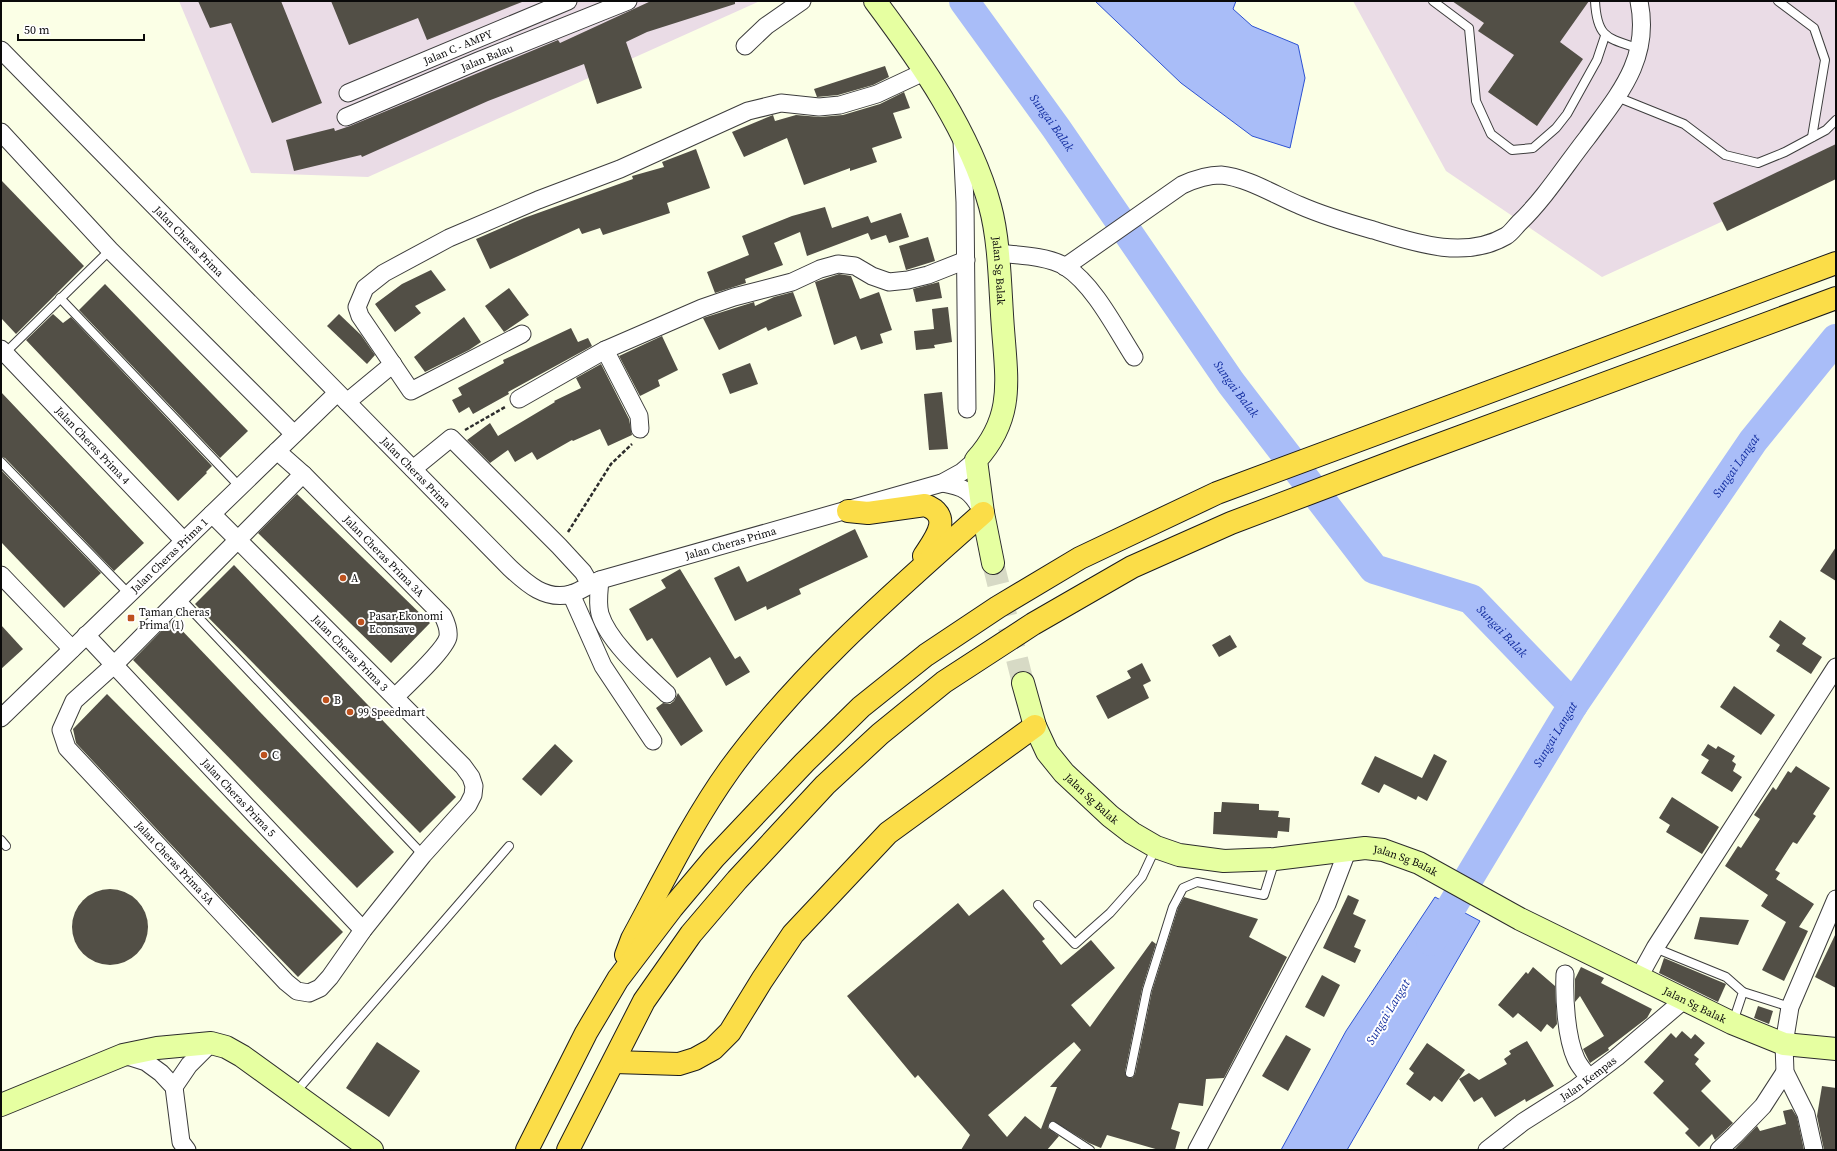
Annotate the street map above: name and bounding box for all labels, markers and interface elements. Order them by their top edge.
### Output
scale bar [18,16,144,42]
text: 50 m [24,22,50,38]
street label: Jalan C - AMPY [420,26,495,69]
street label: Jalan Balau [458,40,516,76]
water label: Sungai Balak [1026,91,1078,155]
street label: Jalan Cheras Prima [149,202,227,281]
street label: Jalan Sg Balak [988,235,1008,306]
water label: Sungai Balak [1210,357,1263,421]
street label: Jalan Cheras Prima 4 [51,403,133,488]
water label: Sungai Langat [1709,430,1764,501]
street label: Jalan Cheras Prima [377,433,454,512]
street label: Jalan Cheras Prima 3A [341,513,427,599]
street label: Jalan Cheras Prima 1 [127,515,211,597]
street label: Jalan Cheras Prima [683,523,778,564]
place label: A [351,571,358,585]
marker: A [338,573,348,583]
water label: Sungai Balak [1473,602,1531,661]
place label: Taman Cheras Prima (1) [139,605,210,633]
place label: Pasar Ekonomi Econsave [369,609,443,637]
street label: Jalan Cheras Prima 3 [308,611,392,695]
marker: Taman Cheras Prima (1) [126,613,136,623]
marker: Pasar Ekonomi Econsave [356,617,366,627]
place label: B [334,693,341,708]
marker: B [321,695,331,705]
water label: Sungai Langat [1529,698,1581,770]
place label: 99 Speedmart [358,705,425,720]
marker: 99 Speedmart [345,707,355,717]
place label: C [272,748,279,763]
marker: C [259,750,269,760]
street label: Jalan Cheras Prima 5 [197,755,279,841]
street label: Jalan Sg Balak [1060,770,1122,828]
street label: Jalan Cheras Prima 5A [131,818,218,909]
street label: Jalan Sg Balak [1371,842,1441,880]
water label: Sungai Langat [1362,976,1414,1048]
street label: Jalan Sg Balak [1660,983,1730,1028]
street label: Jalan Kempas [1556,1053,1620,1105]

